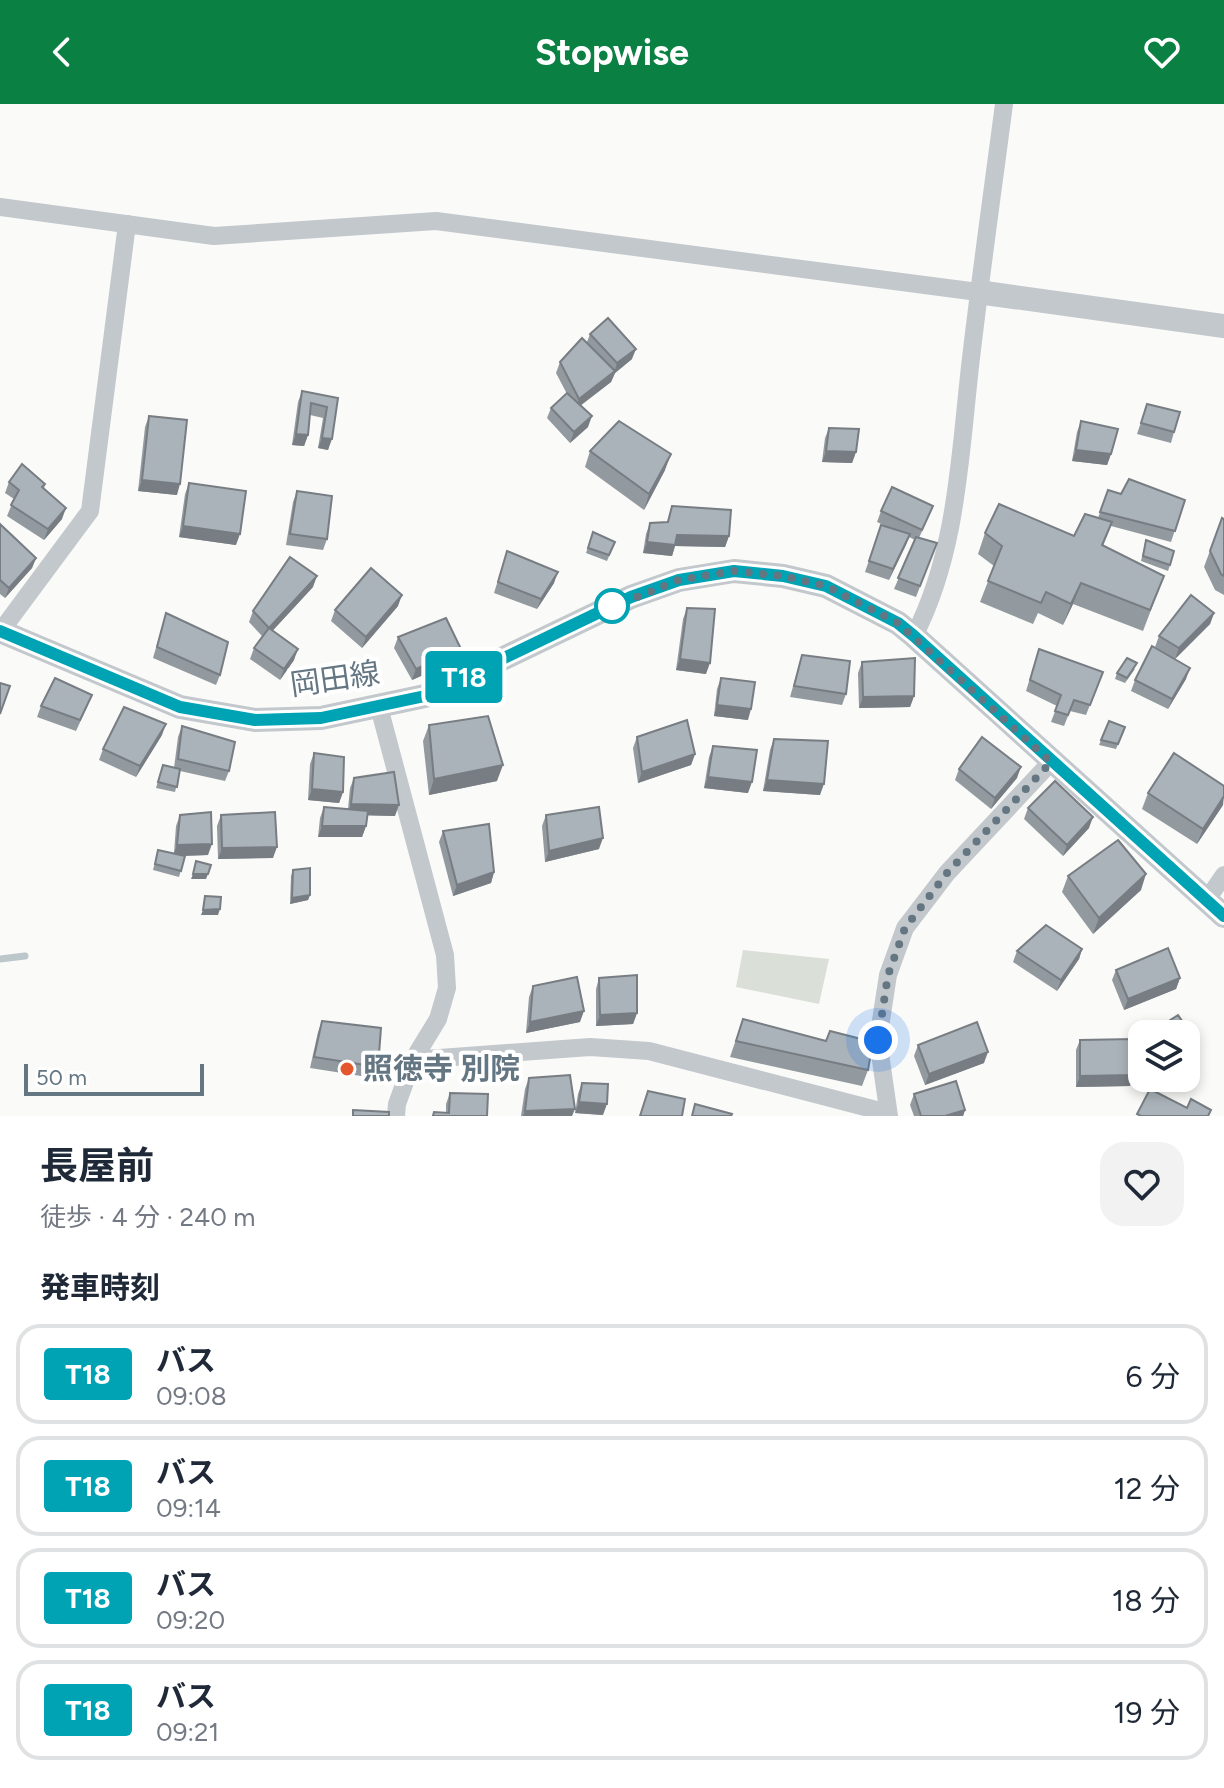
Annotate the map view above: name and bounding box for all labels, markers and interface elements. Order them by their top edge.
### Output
icon: back [40,30,84,74]
icon: heart [1140,30,1184,74]
text: Stopwise [535,31,689,74]
unlabelled marker [595,589,629,623]
line badge: T18 [418,651,510,703]
street label: 岡田線 [288,654,382,703]
text: T18 [441,660,487,694]
your location [858,1020,898,1060]
map controls [1128,1020,1200,1092]
button: layers [1128,1020,1200,1092]
place label: 照徳寺 別院 [363,1050,520,1087]
scale bar [24,1060,204,1096]
marker: 照徳寺 別院 [338,1060,356,1078]
text: 50 m [36,1064,87,1091]
button: heart [1100,1142,1184,1226]
text: 長屋前 [40,1143,154,1189]
text: 徒歩 · 4 分 · 240 m [40,1201,255,1233]
text: 発車時刻 [40,1269,160,1306]
text: バス [156,1342,216,1379]
text: T18 [65,1357,111,1391]
text: 6 分 [1126,1358,1180,1395]
text: 09:08 [156,1380,227,1412]
text: バス [156,1454,216,1491]
text: T18 [65,1469,111,1503]
text: 12 分 [1113,1470,1180,1507]
text: 09:14 [156,1492,221,1524]
text: バス [156,1566,216,1603]
text: T18 [65,1581,111,1615]
text: 18 分 [1112,1582,1180,1619]
text: 09:20 [156,1604,225,1636]
text: バス [156,1678,216,1715]
text: T18 [65,1693,111,1727]
text: 19 分 [1113,1694,1180,1731]
text: 09:21 [156,1716,219,1748]

